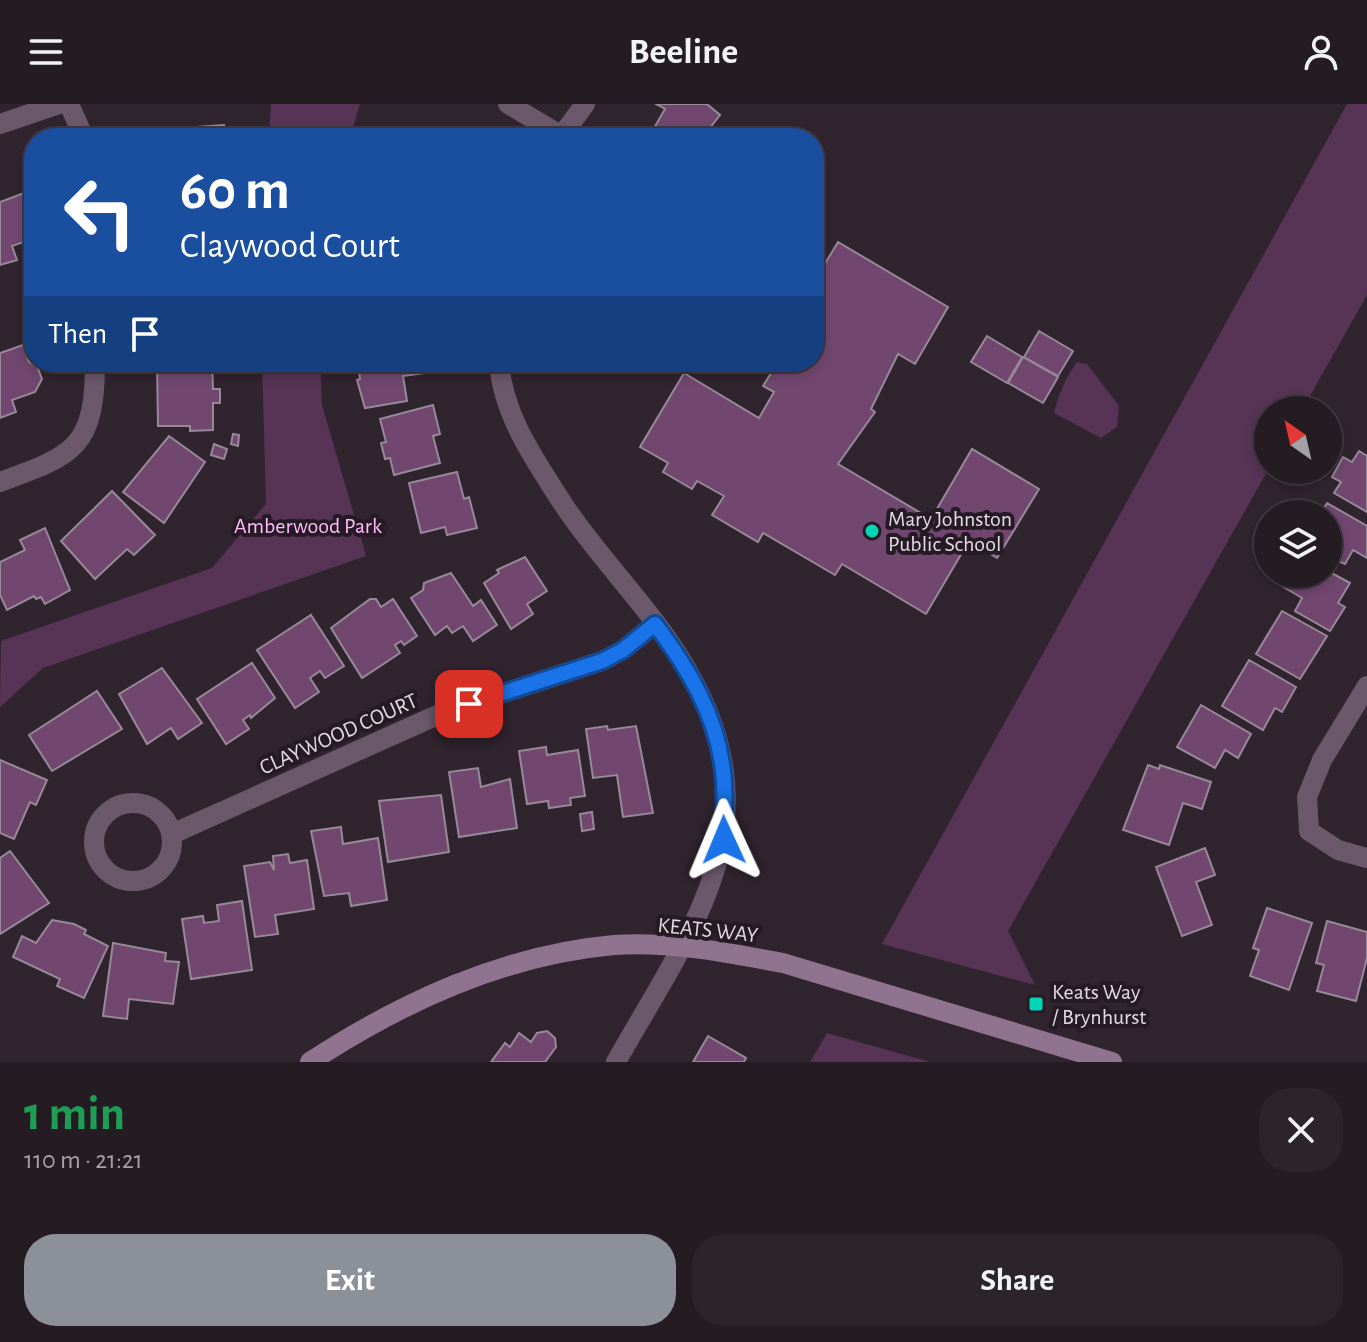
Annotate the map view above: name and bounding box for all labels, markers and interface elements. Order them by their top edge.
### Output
icon: menu [24,30,68,74]
icon: person [1299,30,1343,74]
text: Beeline [629,34,738,70]
icon: left [48,160,152,264]
text: 60 m [180,163,290,219]
text: Claywood Court [180,228,400,264]
icon: arrive [123,312,167,356]
text: Then [48,319,107,349]
north arrow [1254,396,1342,484]
map controls [1254,396,1342,588]
button: layers [1254,500,1342,588]
place label: Mary Johnston Public School [888,508,1012,555]
park label: Amberwood Park [234,515,382,537]
marker: Mary Johnston Public School [863,522,881,540]
pin [435,670,503,738]
icon: arrive [447,682,491,726]
street label: CLAYWOOD COURT [256,689,421,779]
position arrow [682,798,766,882]
street label: KEATS WAY [657,914,760,946]
place label: Keats Way / Brynhurst [1052,981,1146,1028]
marker: Keats Way / Brynhurst [1027,995,1045,1013]
button: close [1259,1088,1343,1172]
text: 1 min [24,1091,125,1139]
text: 110 m · 21:21 [24,1147,143,1173]
button: Exit [24,1234,676,1326]
button: Share [692,1234,1343,1326]

